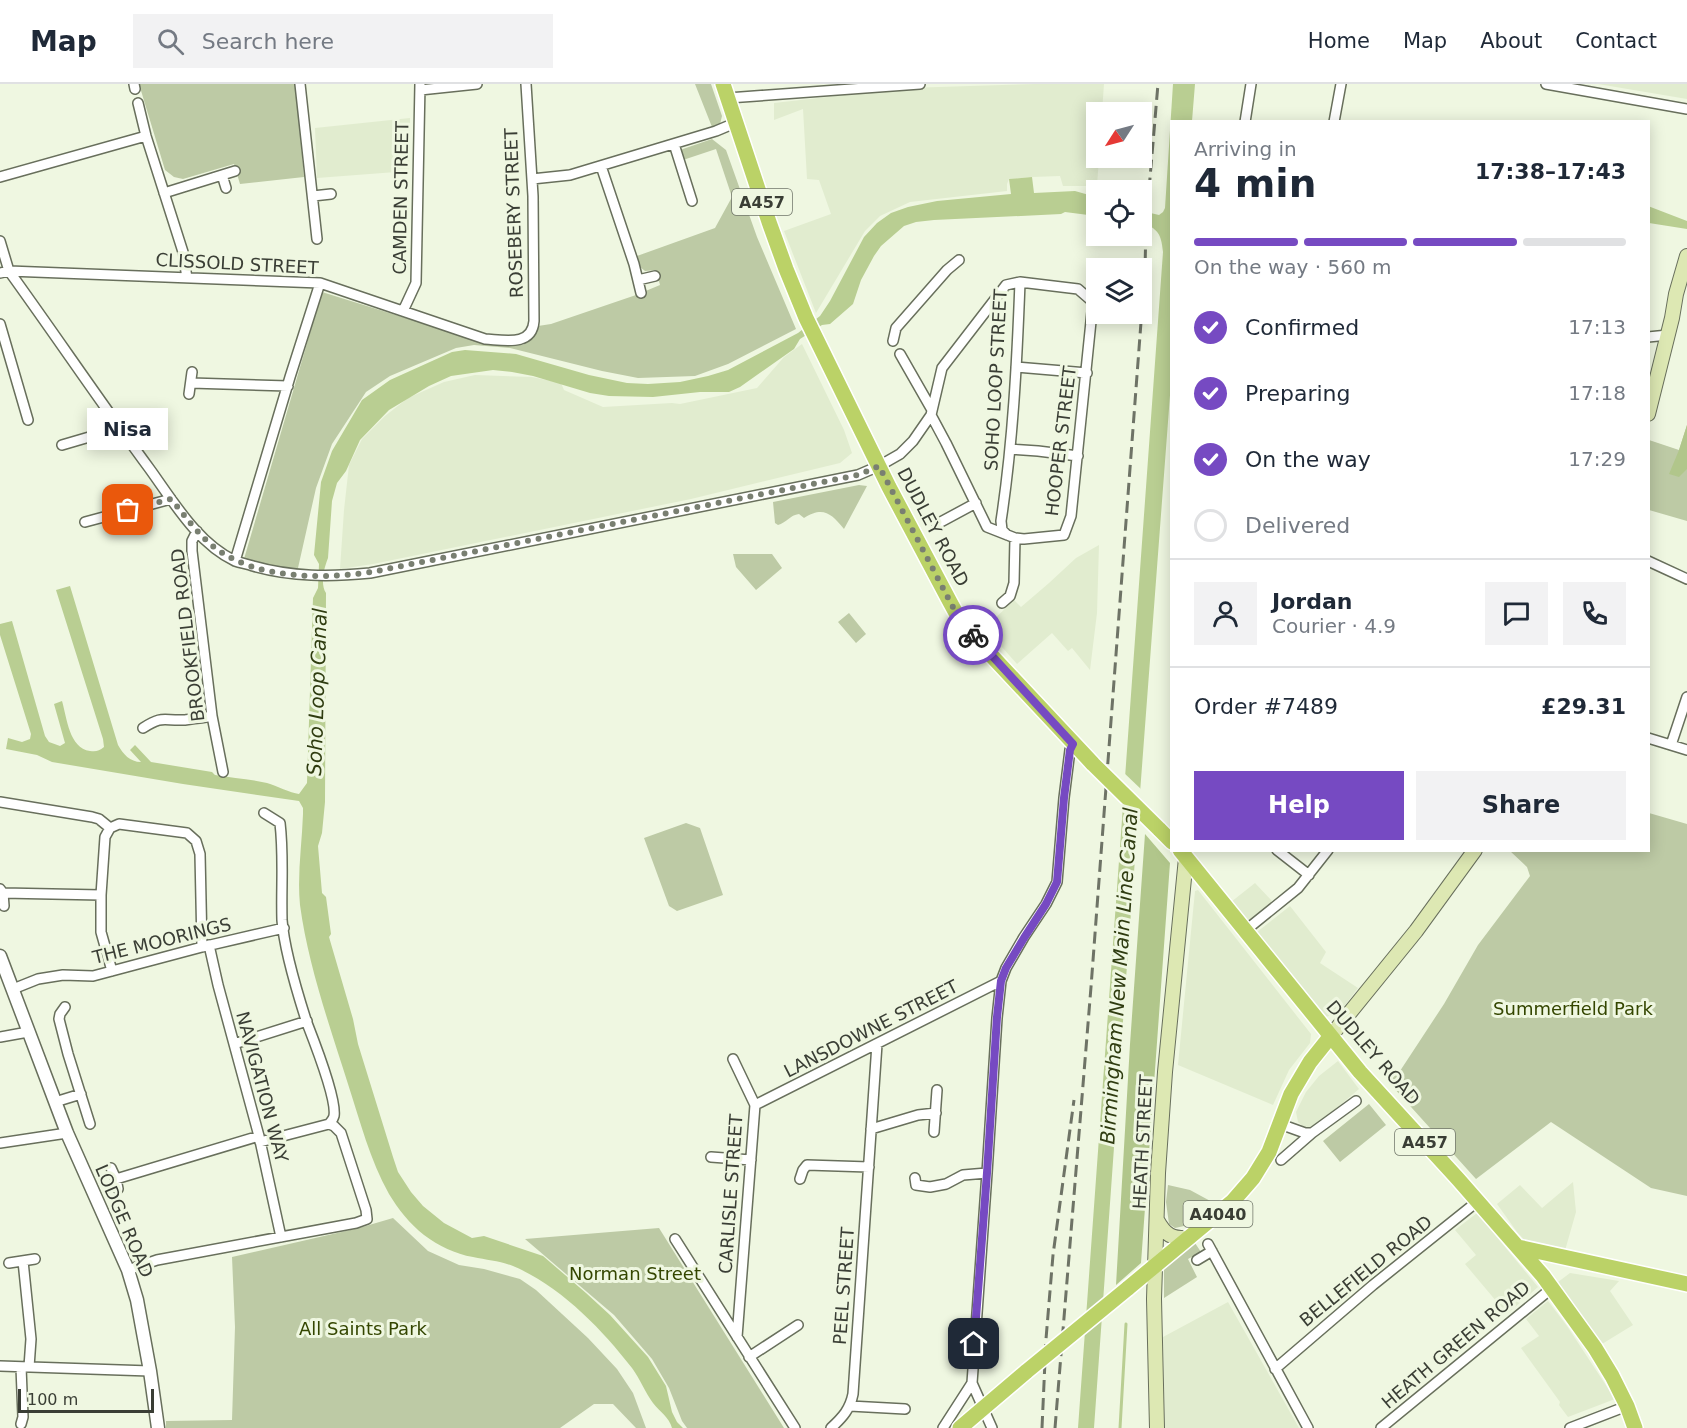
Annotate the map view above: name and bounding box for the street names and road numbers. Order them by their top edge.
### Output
street label: CAMDEN STREET [389,120,412,275]
street label: ROSEBERY STREET [500,127,527,298]
road number: A457 [732,189,792,215]
street label: CLISSOLD STREET [155,249,320,278]
street label: SOHO LOOP STREET [980,288,1011,471]
street label: HOOPER STREET [1041,364,1080,517]
street label: DUDLEY ROAD [893,464,974,590]
street label: BROOKFIELD ROAD [166,547,209,723]
street label: THE MOORINGS [89,913,233,968]
street label: LANSDOWNE STREET [780,975,962,1082]
street label: DUDLEY ROAD [1322,996,1424,1109]
street label: NAVIGATION WAY [232,1009,293,1166]
street label: HEATH STREET [1128,1073,1157,1210]
street label: CARLISLE STREET [714,1112,747,1274]
road number: A457 [1395,1129,1455,1155]
street label: LODGE ROAD [91,1161,158,1281]
road number: A4040 [1184,1201,1252,1227]
street label: BELLEFIELD ROAD [1295,1211,1436,1330]
street label: PEEL STREET [829,1225,858,1346]
street label: HEATH GREEN ROAD [1377,1276,1534,1413]

